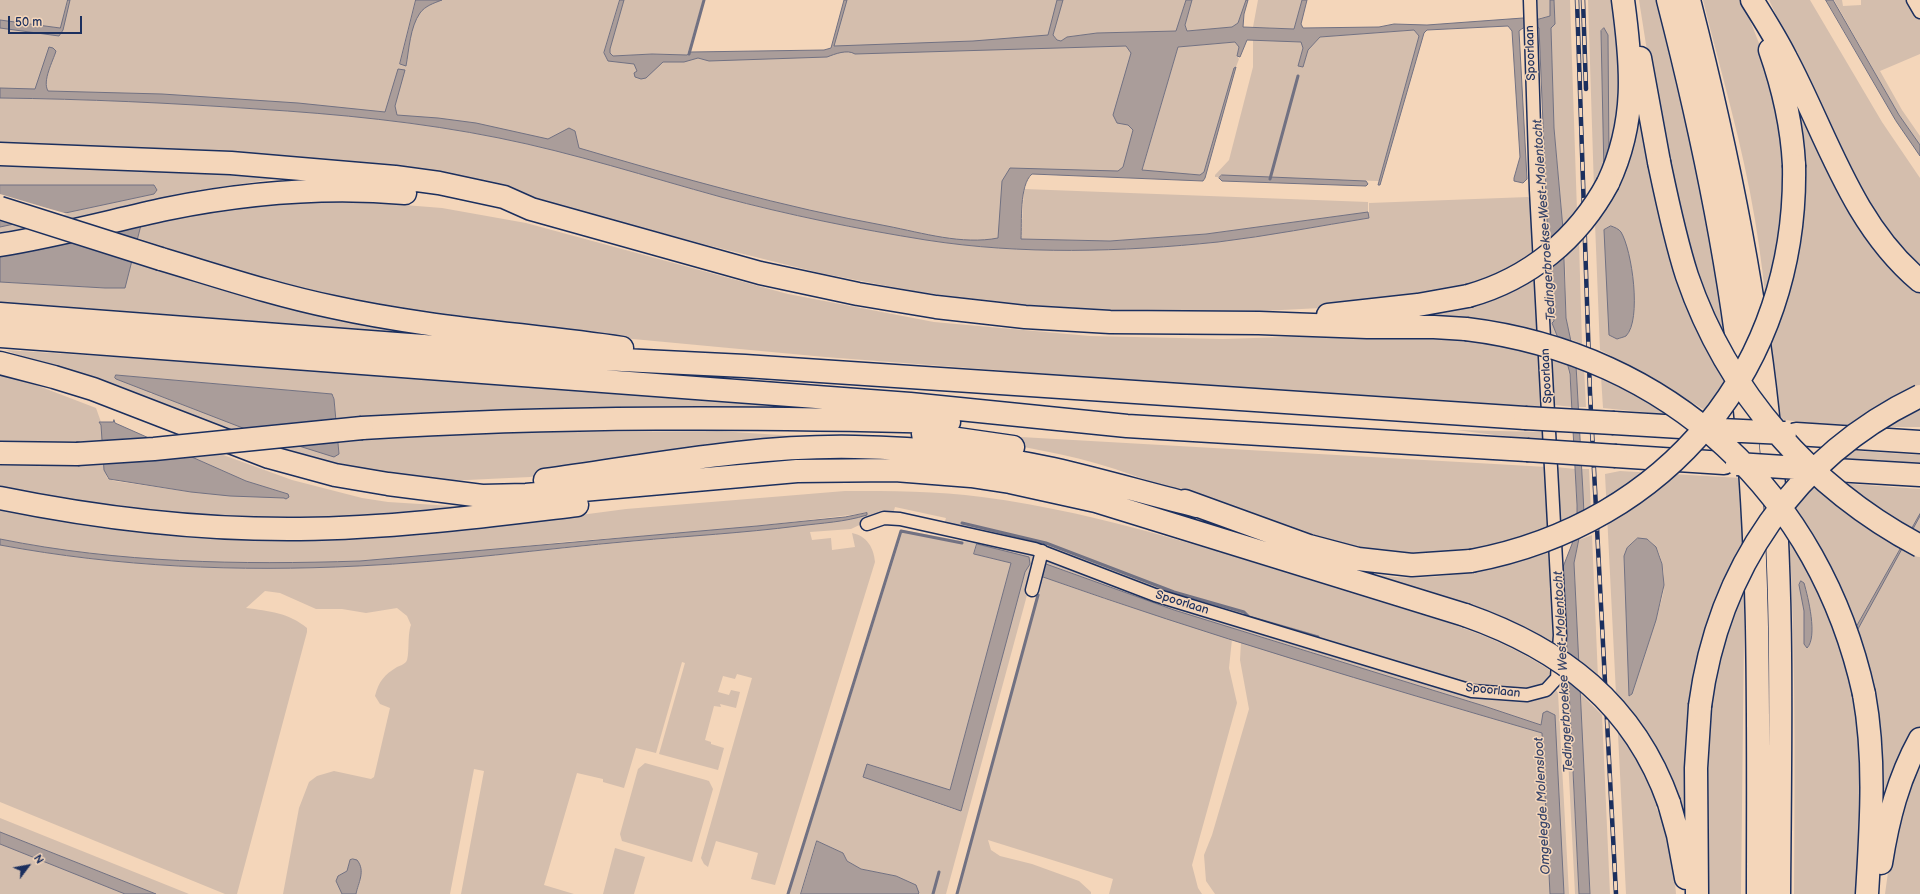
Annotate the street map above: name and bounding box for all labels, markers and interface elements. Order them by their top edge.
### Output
scale bar [10,8,84,34]
text: 50 m [15,15,42,30]
street label: Spoorlaan [1523,25,1539,81]
water label: Tedingerbroekse West-Molentocht [1530,119,1560,321]
street label: Spoorlaan [1538,348,1556,404]
water label: Tedingerbroekse West-Molentocht [1551,571,1577,773]
street label: Spoorlaan [1154,588,1210,618]
street label: Spoorlaan [1465,681,1521,701]
water label: Omgelegde Molensloot [1532,737,1554,875]
north arrow [8,846,48,886]
text: N [31,852,46,866]

